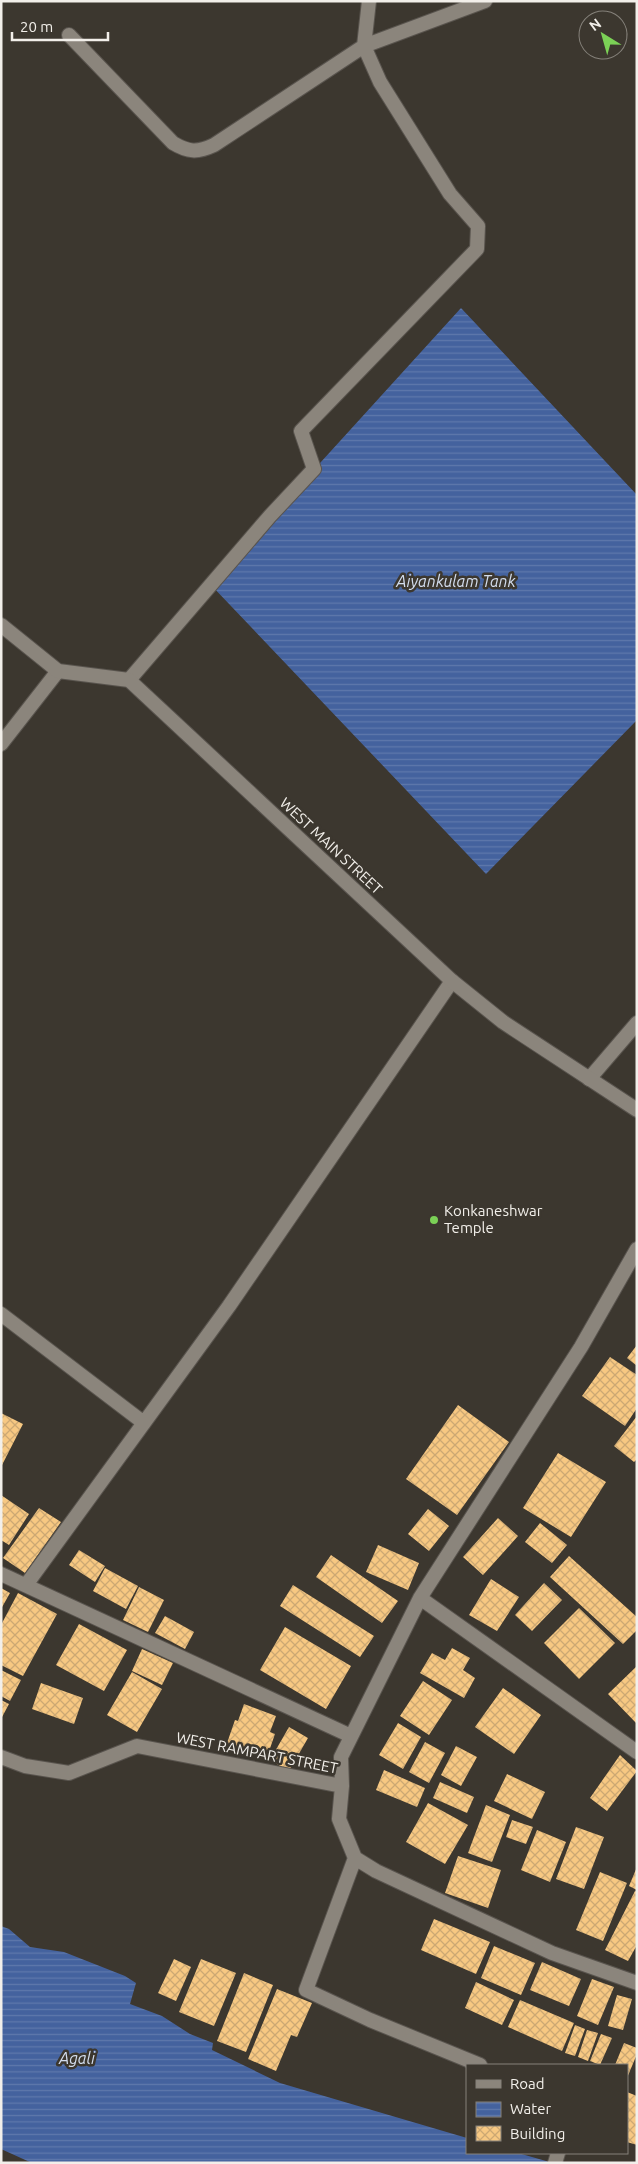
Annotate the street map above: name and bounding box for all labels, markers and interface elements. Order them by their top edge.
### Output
scale bar [12,10,109,42]
north arrow [578,10,628,60]
text: N [586,15,604,34]
text: 20 m [20,18,53,35]
water label: Aiyankulam Tank [395,572,516,590]
street label: WEST MAIN STREET [277,794,386,898]
place label: Konkaneshwar Temple [444,1202,543,1236]
marker: Konkaneshwar Temple [428,1214,440,1226]
street label: WEST RAMPART STREET [175,1728,340,1777]
water label: Agali [58,2049,96,2067]
legend [466,2064,628,2154]
text: Road [510,2075,545,2092]
text: Water [510,2100,551,2117]
text: Building [510,2125,565,2142]

